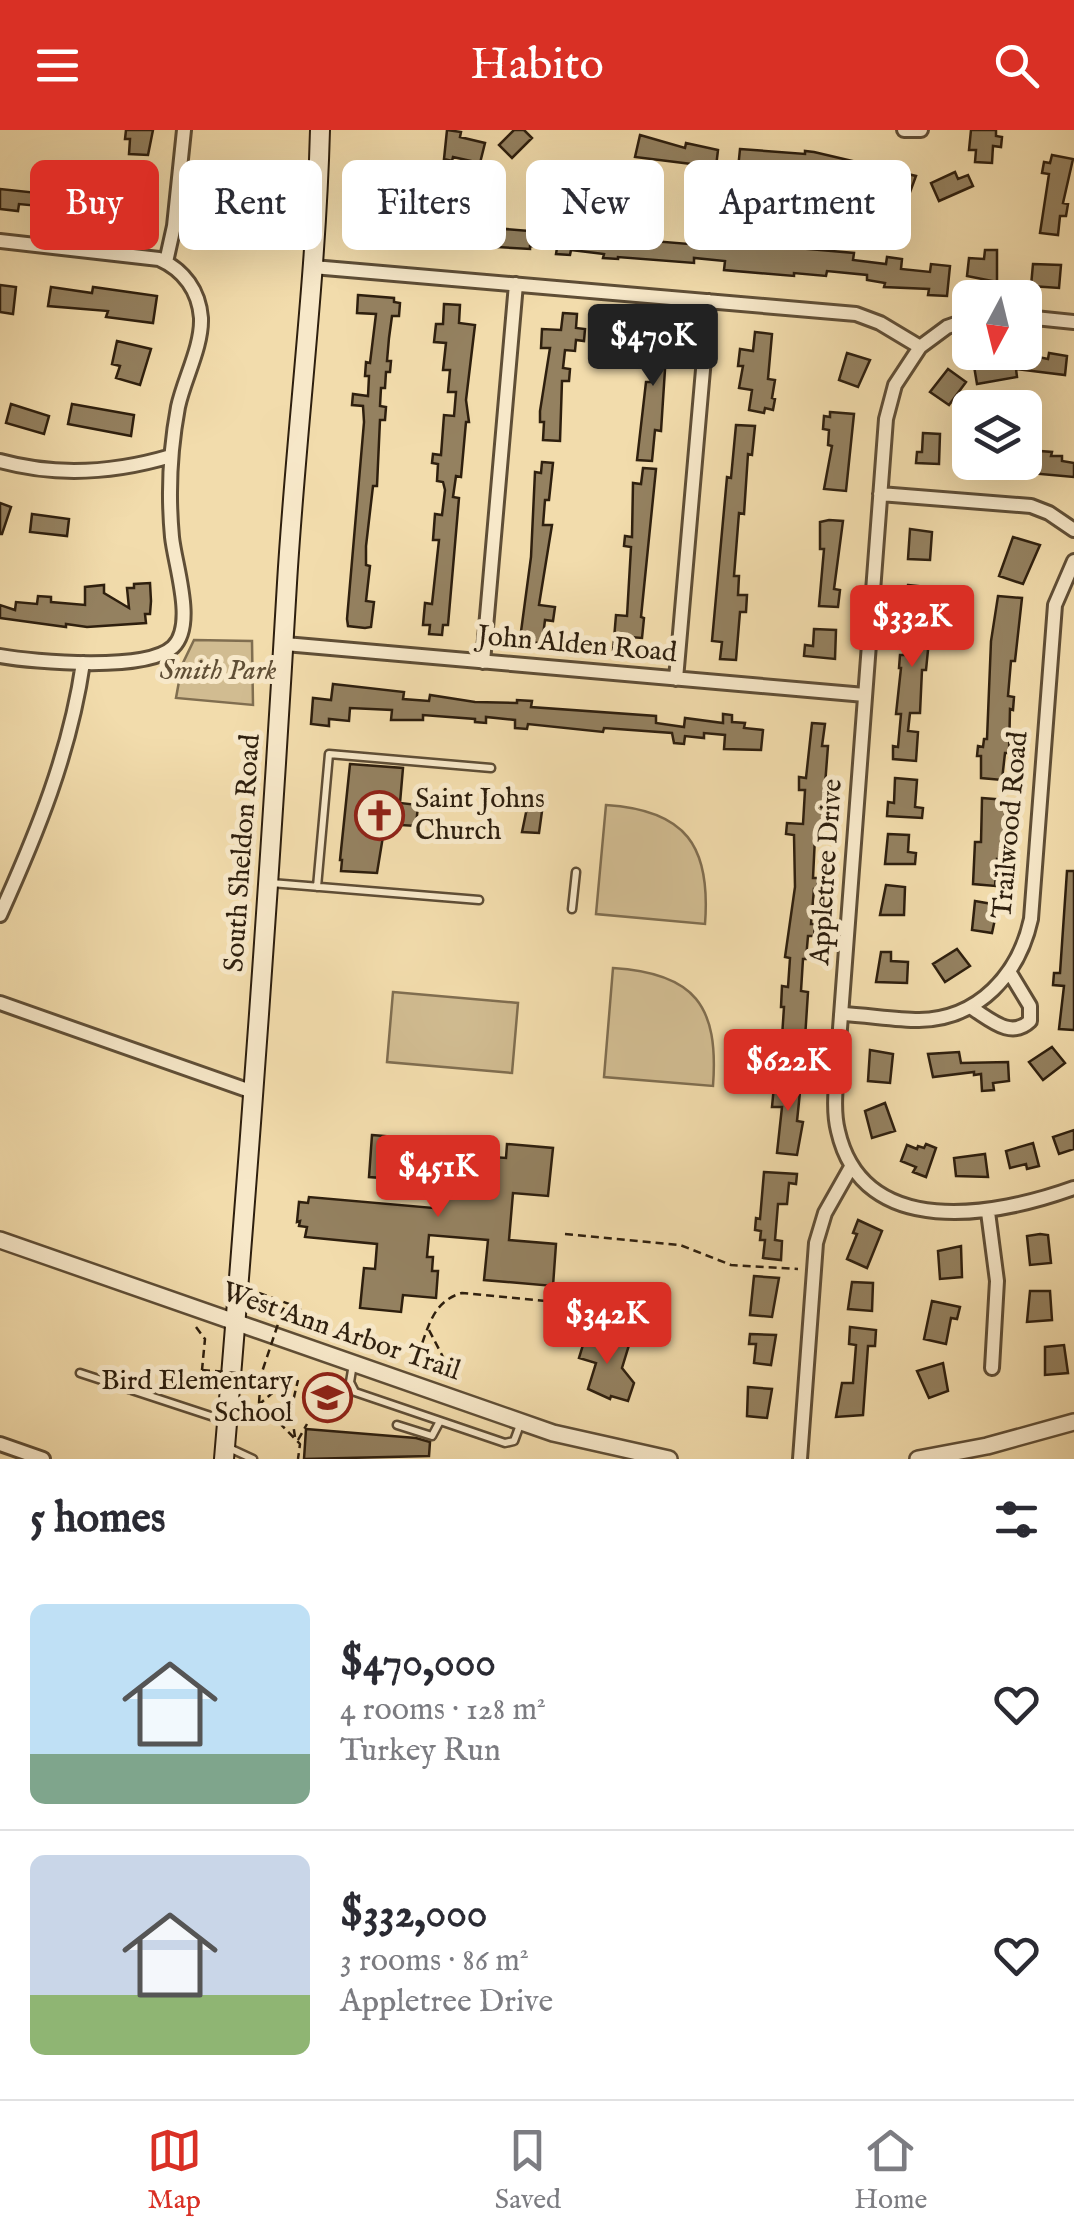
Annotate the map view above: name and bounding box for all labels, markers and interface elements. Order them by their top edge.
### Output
text: Habito [470,37,604,94]
icon: menu [30,38,85,93]
icon: search [989,38,1044,93]
chip: Buy [30,160,159,250]
chip: Rent [179,160,322,250]
chip: Filters [342,160,506,250]
chip: New [526,160,664,250]
chip: Apartment [684,160,911,250]
north arrow [952,280,1042,370]
map controls [952,280,1042,480]
pin: $470K [583,304,723,389]
text: $470K [610,316,696,357]
button: layers [952,390,1042,480]
pin: $332K [842,585,982,670]
text: $332K [872,597,952,638]
street label: John Alden Road [473,619,678,671]
park label: Smith Park [160,654,276,689]
street label: Trailwood Road [985,730,1037,920]
street label: South Sheldon Road [217,733,269,973]
street label: Appletree Drive [803,778,851,967]
place label: Saint Johns Church [415,782,545,849]
church icon: Saint Johns Church [354,789,406,841]
pin: $622K [718,1029,858,1114]
text: $622K [746,1041,830,1082]
pin: $451K [368,1135,508,1220]
text: $451K [398,1147,478,1188]
street label: West Ann Arbor Trail [217,1275,465,1389]
pin: $342K [537,1282,677,1367]
text: $342K [565,1294,649,1335]
place label: Bird Elementary School [101,1364,293,1431]
school or university icon: Bird Elementary School [302,1371,354,1423]
icon: filters [989,1492,1044,1547]
text: 5 homes [30,1493,166,1546]
text: $470,000 [340,1637,496,1690]
icon: home [110,1644,230,1764]
icon: heart [989,1677,1044,1732]
text: 4 rooms · 128 m² [340,1690,546,1731]
text: Turkey Run [340,1731,501,1772]
text: $332,000 [340,1888,487,1941]
icon: home [110,1895,230,2015]
icon: heart [989,1928,1044,1983]
text: 3 rooms · 86 m² [340,1941,529,1982]
text: Appletree Drive [340,1982,553,2023]
tab: Map [147,2123,202,2218]
tab: Saved [495,2123,561,2218]
tab: Home [854,2123,927,2218]

